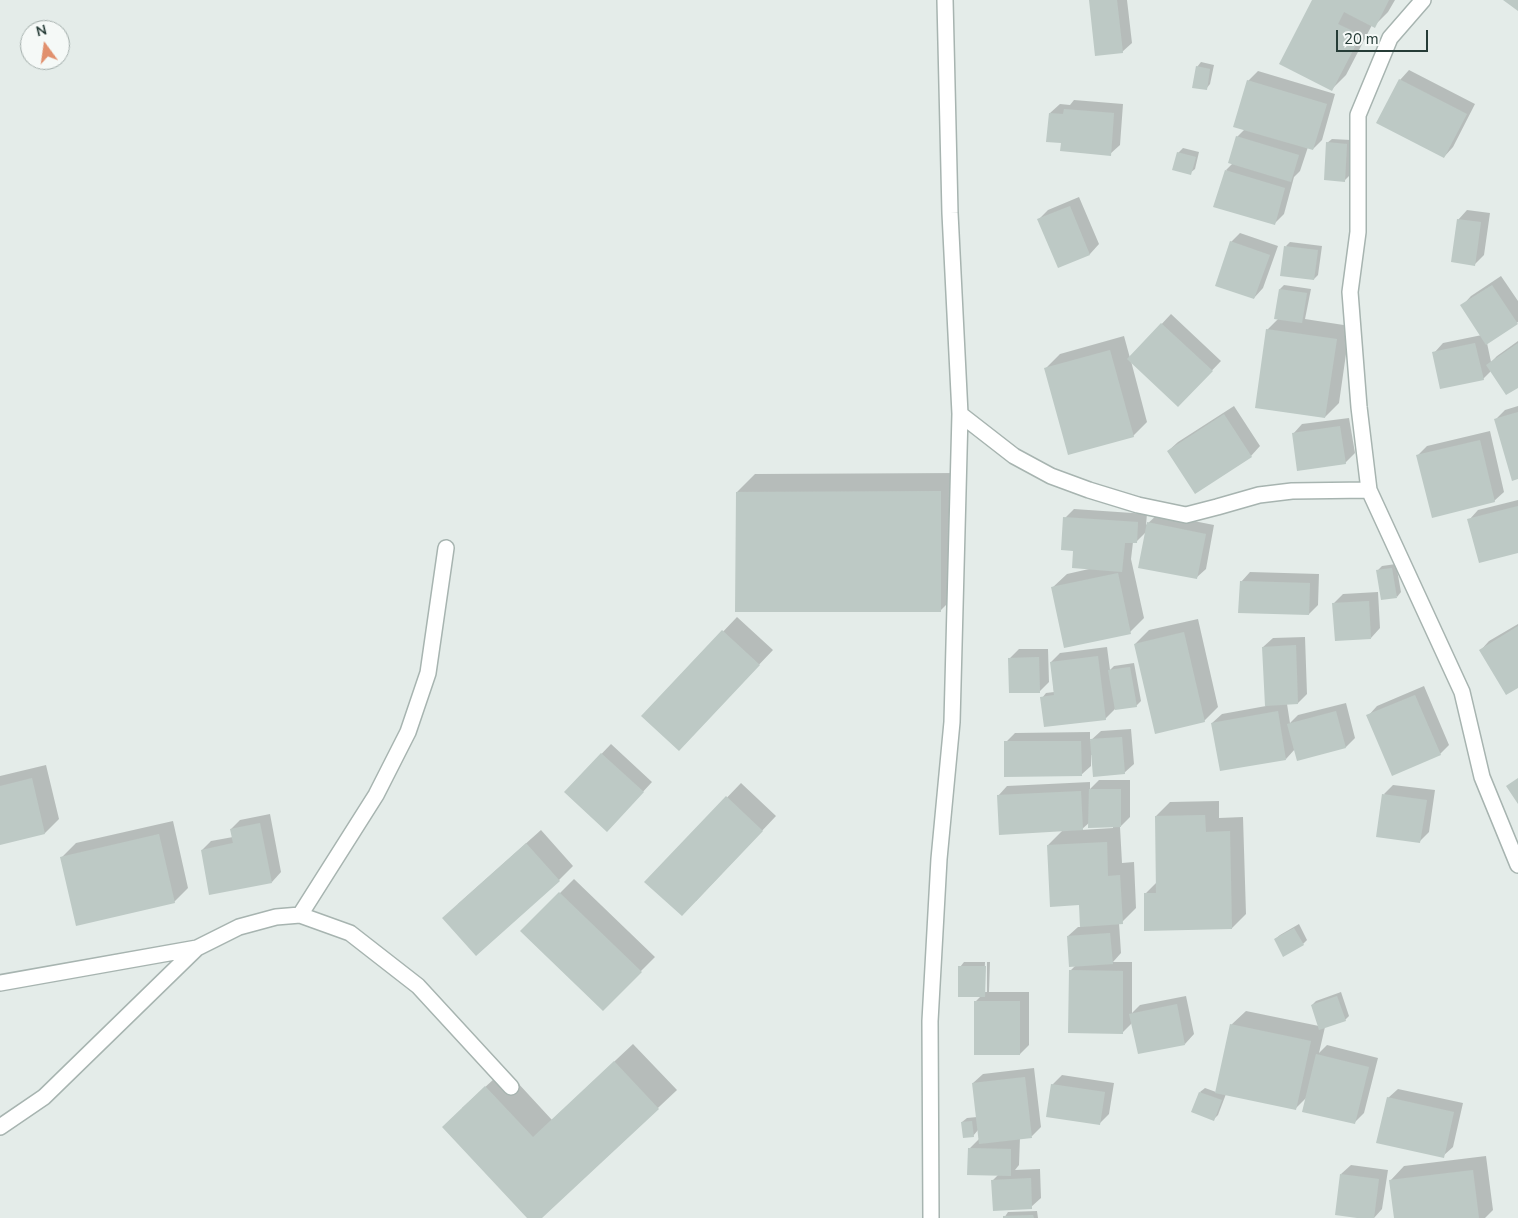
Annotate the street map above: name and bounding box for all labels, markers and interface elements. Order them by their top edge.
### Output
north arrow [20,20,70,70]
text: N [34,20,49,41]
scale bar [1338,20,1430,52]
text: 20 m [1344,29,1379,49]

